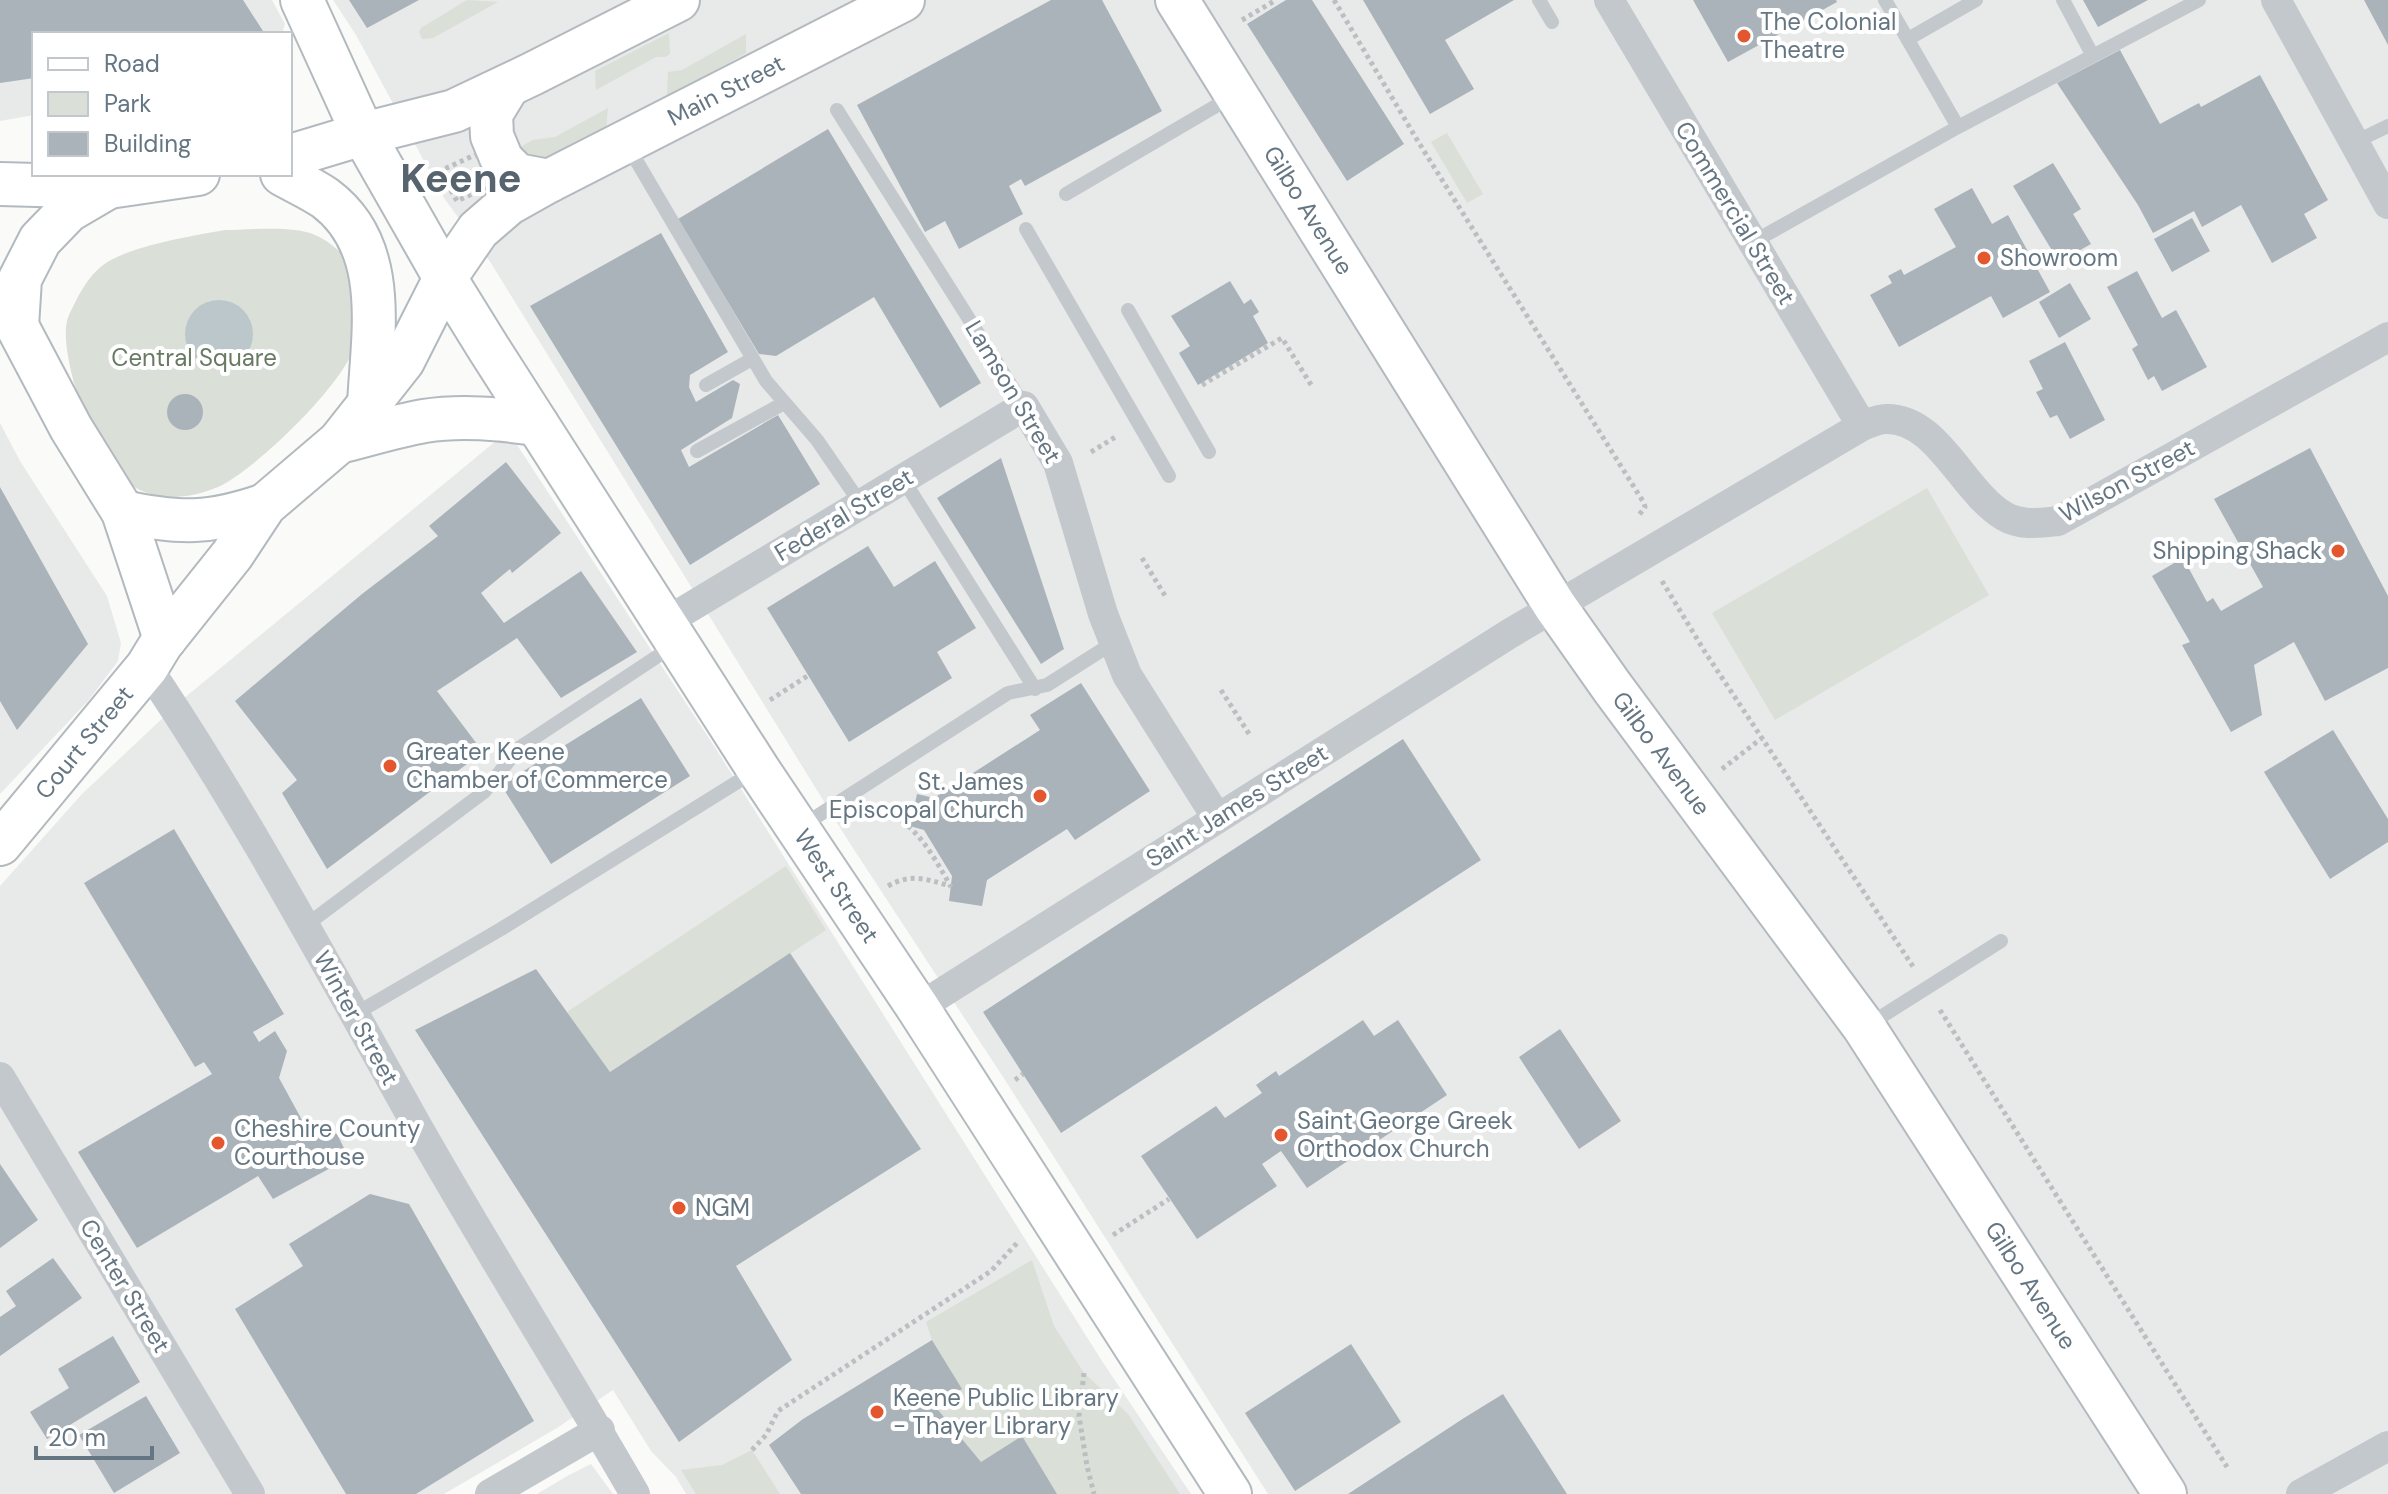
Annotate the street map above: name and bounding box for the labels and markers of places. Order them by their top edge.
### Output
place label: The Colonial Theatre [1760,6,1896,65]
marker: The Colonial Theatre [1735,27,1753,45]
place label: Showroom [2000,242,2118,273]
marker: Showroom [1975,249,1993,267]
place label: Shipping Shack [2153,535,2322,566]
marker: Shipping Shack [2329,542,2347,560]
place label: Greater Keene Chamber of Commerce [406,736,668,795]
marker: Greater Keene Chamber of Commerce [381,757,399,775]
place label: St. James Episcopal Church [829,766,1024,825]
marker: St. James Episcopal Church [1031,787,1049,805]
place label: Saint George Greek Orthodox Church [1297,1105,1513,1164]
place label: Cheshire County Courthouse [234,1113,420,1172]
marker: Saint George Greek Orthodox Church [1272,1126,1290,1144]
marker: Cheshire County Courthouse [209,1134,227,1152]
place label: NGM [695,1192,750,1223]
marker: NGM [670,1199,688,1217]
place label: Keene Public Library - Thayer Library [893,1382,1119,1441]
marker: Keene Public Library - Thayer Library [868,1403,886,1421]

